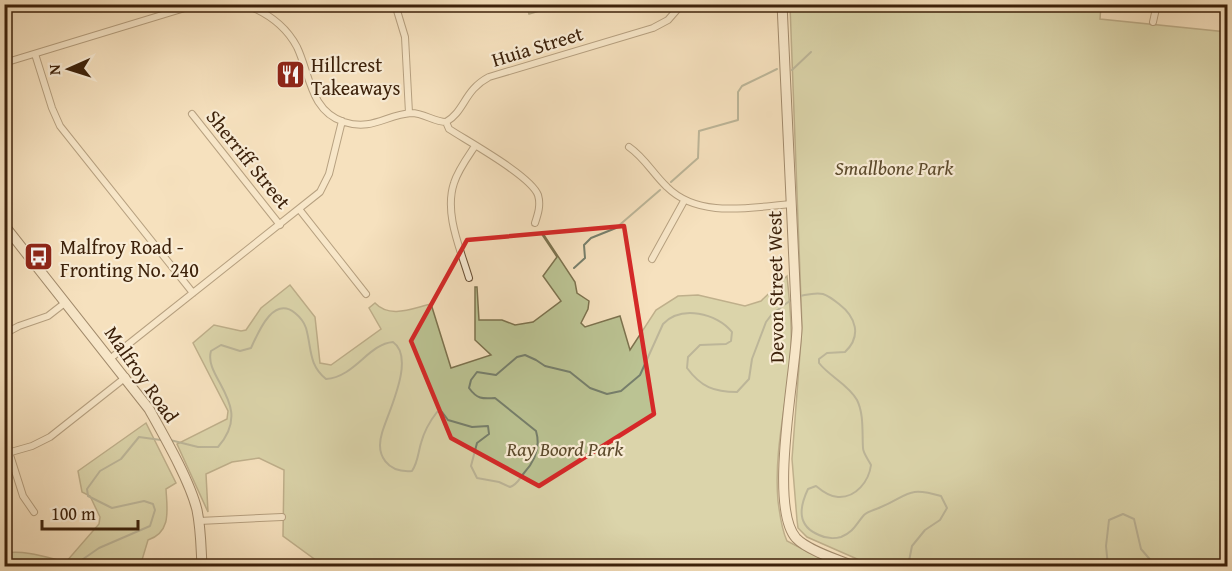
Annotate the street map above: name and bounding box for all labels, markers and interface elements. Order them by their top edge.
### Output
street label: Huia Street [488,18,586,74]
north arrow [39,39,99,99]
place label: Hillcrest Takeaways [311,50,400,102]
restaurant icon: Hillcrest Takeaways [274,59,306,91]
text: N [42,64,66,76]
street label: Sherriff Street [200,103,298,215]
park label: Smallbone Park [835,153,954,182]
street label: Devon Street West [759,210,791,364]
place label: Malfroy Road - Fronting No. 240 [60,232,199,284]
bus stop icon: Malfroy Road - Fronting No. 240 [23,241,55,273]
street label: Malfroy Road [98,320,186,429]
park label: Ray Boord Park [506,434,624,463]
scale bar [42,493,138,531]
text: 100 m [51,500,96,527]

